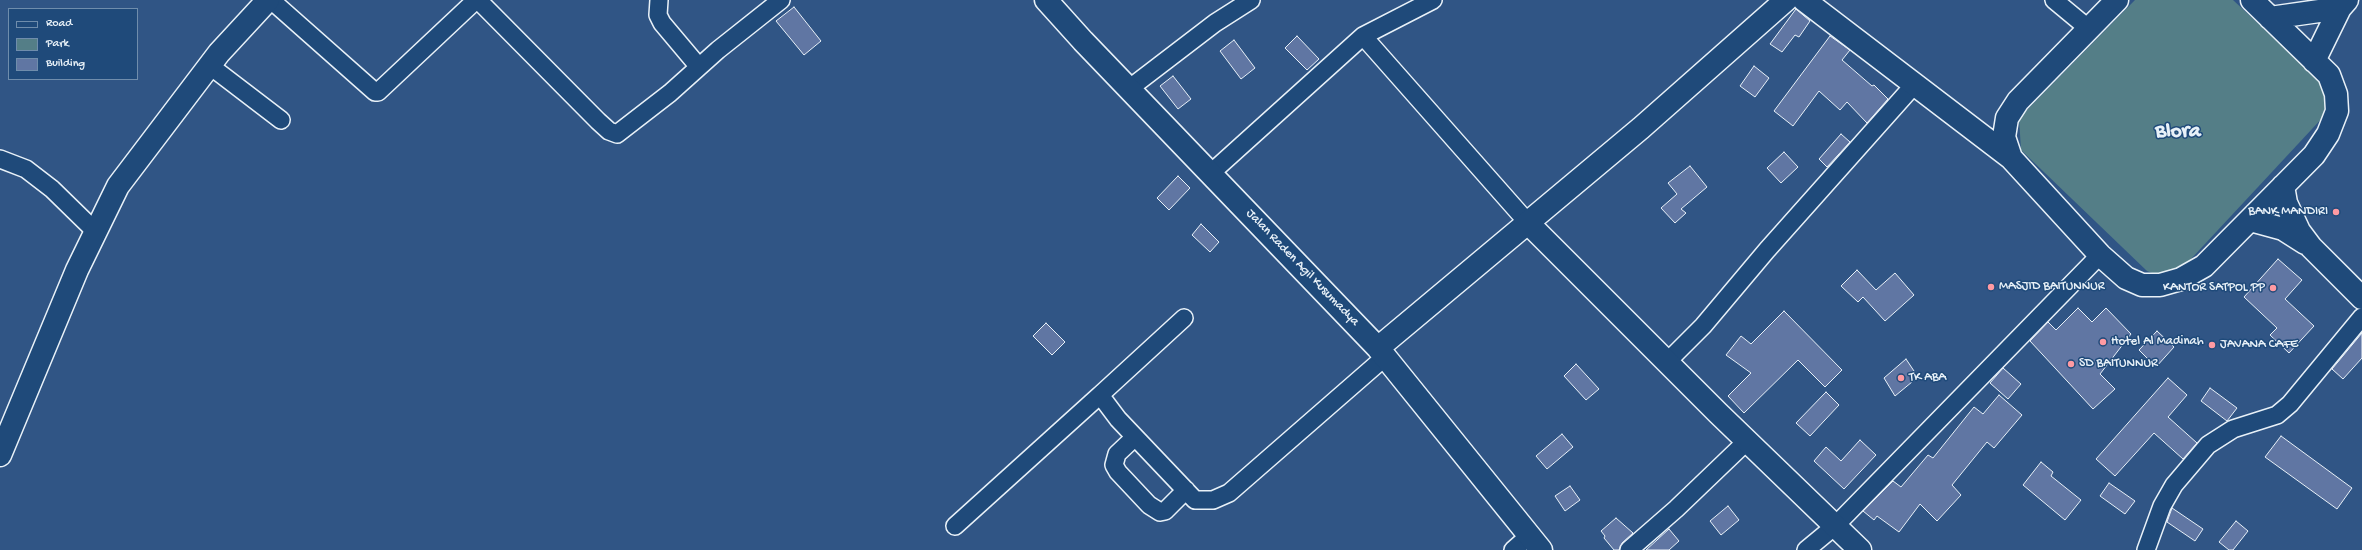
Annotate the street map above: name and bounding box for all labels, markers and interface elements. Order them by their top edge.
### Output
legend [8,8,138,80]
text: Road [46,17,72,31]
text: Park [46,37,69,51]
text: Building [46,57,85,71]
district label: Blora [2155,120,2201,146]
place label: BANK MANDIRI [2248,204,2328,220]
street label: Jalan Raden Agil Kusumadya [1242,206,1362,330]
marker: BANK MANDIRI [2331,207,2341,217]
place label: MASJID BAITUNNUR [1999,279,2105,295]
place label: KANTOR SATPOL PP [2163,280,2265,296]
marker: MASJID BAITUNNUR [1986,282,1996,292]
marker: KANTOR SATPOL PP [2268,283,2278,293]
place label: Hotel Al Madinah [2111,334,2204,350]
marker: Hotel Al Madinah [2098,337,2108,347]
place label: JAVANA CAFE [2220,337,2298,353]
marker: JAVANA CAFE [2207,340,2217,350]
place label: SD BAITUNNUR [2079,356,2158,372]
marker: SD BAITUNNUR [2066,359,2076,369]
place label: TK ABA [1909,370,1946,386]
marker: TK ABA [1896,373,1906,383]

